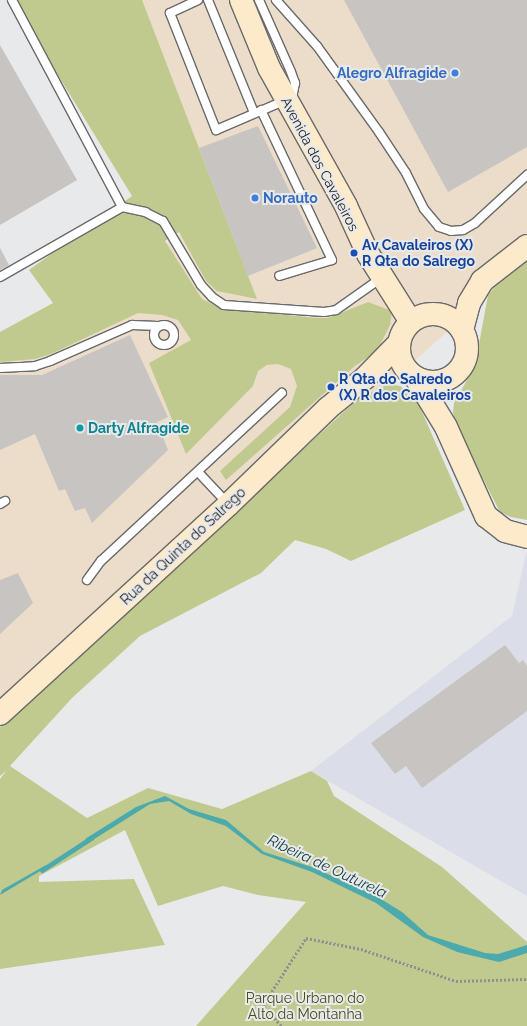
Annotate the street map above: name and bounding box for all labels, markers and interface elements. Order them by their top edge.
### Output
place label: Alegro Alfragide [337,65,447,81]
marker: Alegro Alfragide [450,68,460,78]
street label: Avenida dos Cavaleiros [277,94,363,234]
place label: Norauto [263,190,318,206]
marker: Norauto [250,193,260,203]
place label: Av Cavaleiros (X) R Qta do Salrego [362,237,475,270]
marker: Av Cavaleiros (X) R Qta do Salrego [349,248,359,258]
place label: R Qta do Salredo (X) R dos Cavaleiros [339,371,471,404]
marker: R Qta do Salredo (X) R dos Cavaleiros [326,382,336,392]
place label: Darty Alfragide [88,420,190,436]
marker: Darty Alfragide [75,423,85,433]
street label: Rua da Quinta do Salrego [117,484,249,608]
water label: Ribeira de Outurela [264,831,390,903]
park label: Parque Urbano do Alto da Montanha [246,990,364,1022]

